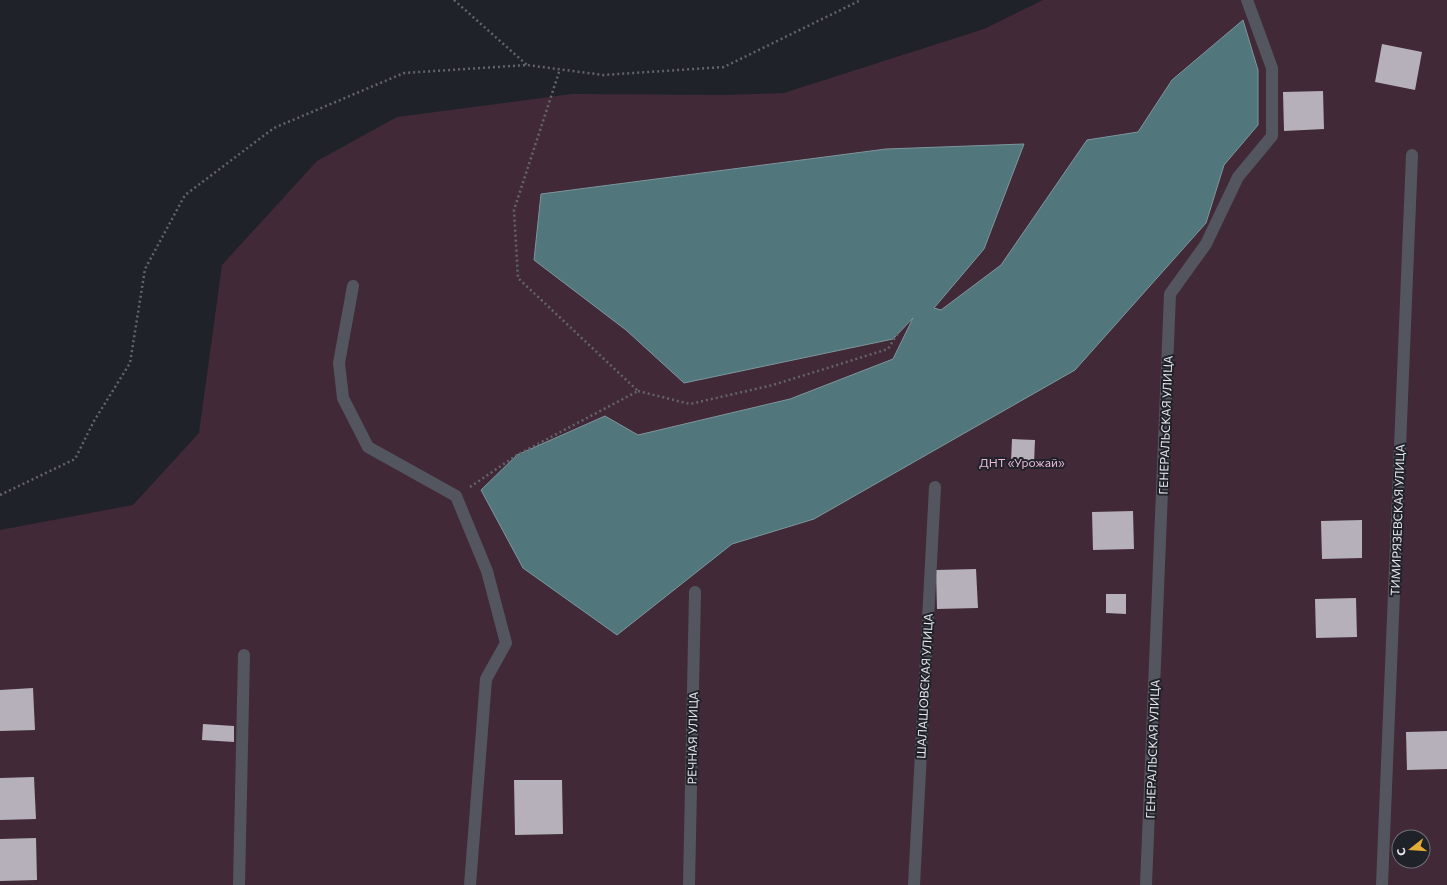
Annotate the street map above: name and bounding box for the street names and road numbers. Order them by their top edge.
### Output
street label: ГЕНЕРАЛЬСКАЯ УЛИЦА [1156,355,1174,495]
street label: ТИМИРЯЗЕВСКАЯ УЛИЦА [1387,444,1407,596]
street label: ШАЛАШОВСКАЯ УЛИЦА [913,613,935,759]
street label: ГЕНЕРАЛЬСКАЯ УЛИЦА [1143,679,1161,819]
street label: РЕЧНАЯ УЛИЦА [684,691,700,785]

